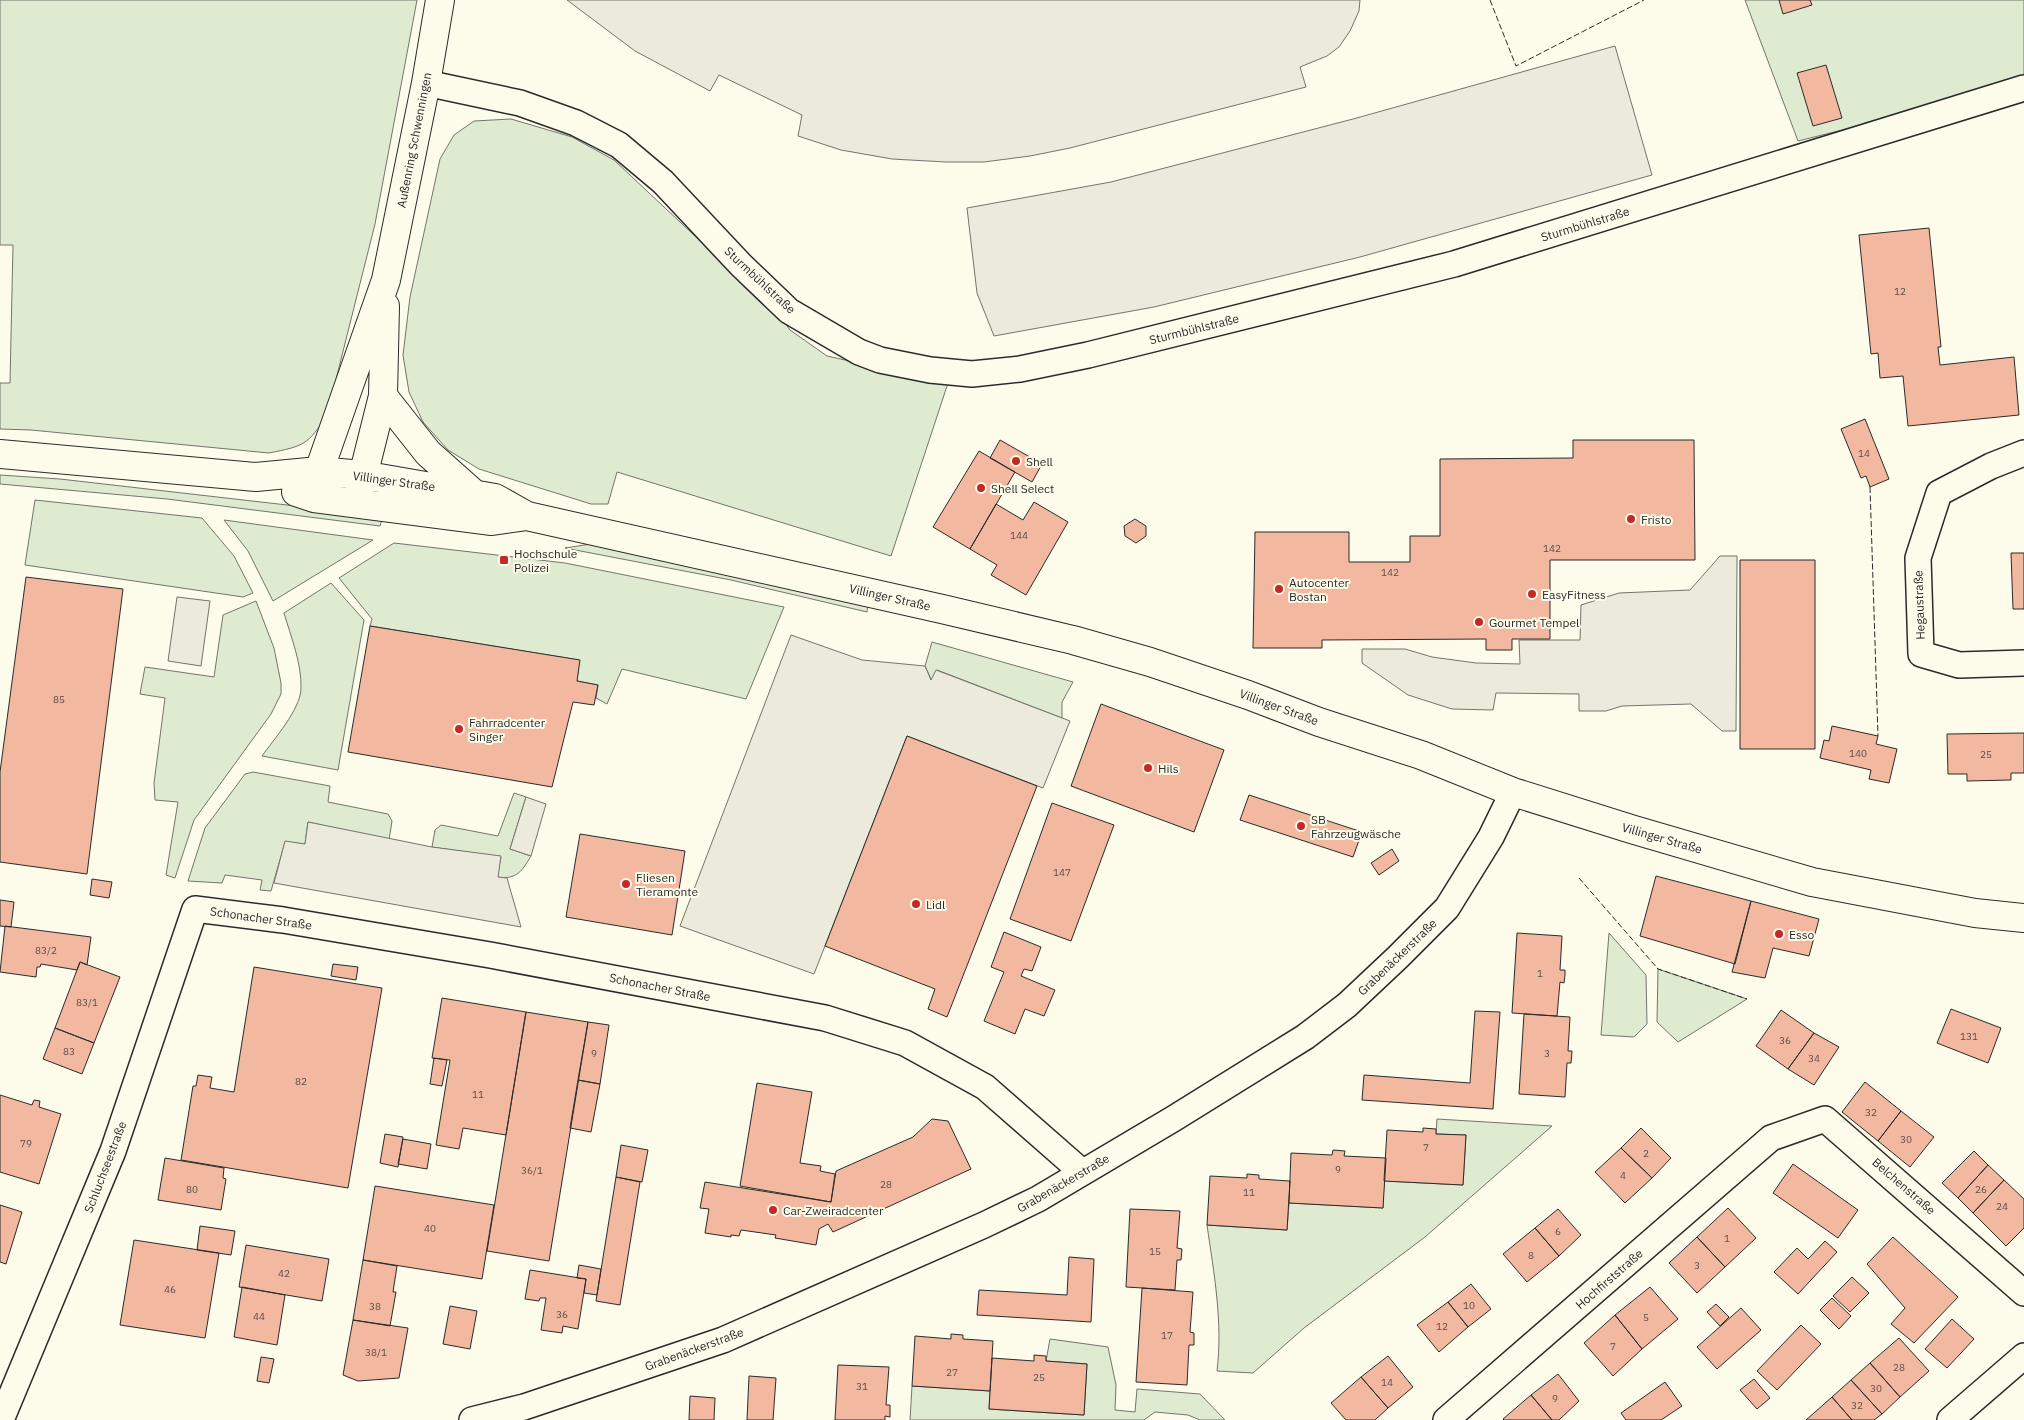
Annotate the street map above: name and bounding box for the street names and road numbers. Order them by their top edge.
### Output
street label: Außenring Schwenningen [394,71,434,209]
street label: Sturmbühlstraße [1539,203,1631,245]
street label: Sturmbühlstraße [721,243,799,317]
street label: Sturmbühlstraße [1148,311,1241,347]
street label: Villinger Straße [352,468,436,494]
street label: Hegaustraße [1910,570,1928,640]
street label: Villinger Straße [848,580,932,614]
street label: Villinger Straße [1237,686,1321,728]
street label: Villinger Straße [1620,819,1704,857]
street label: Schonacher Straße [209,903,313,933]
street label: Grabenäckerstraße [1354,915,1440,999]
street label: Schonacher Straße [608,970,712,1004]
street label: Schluchseestraße [81,1119,129,1215]
street label: Grabenäckerstraße [1014,1150,1112,1216]
street label: Belchenstraße [1869,1154,1939,1218]
street label: Hochfirststraße [1572,1245,1646,1312]
street label: Grabenäckerstraße [643,1324,746,1374]

